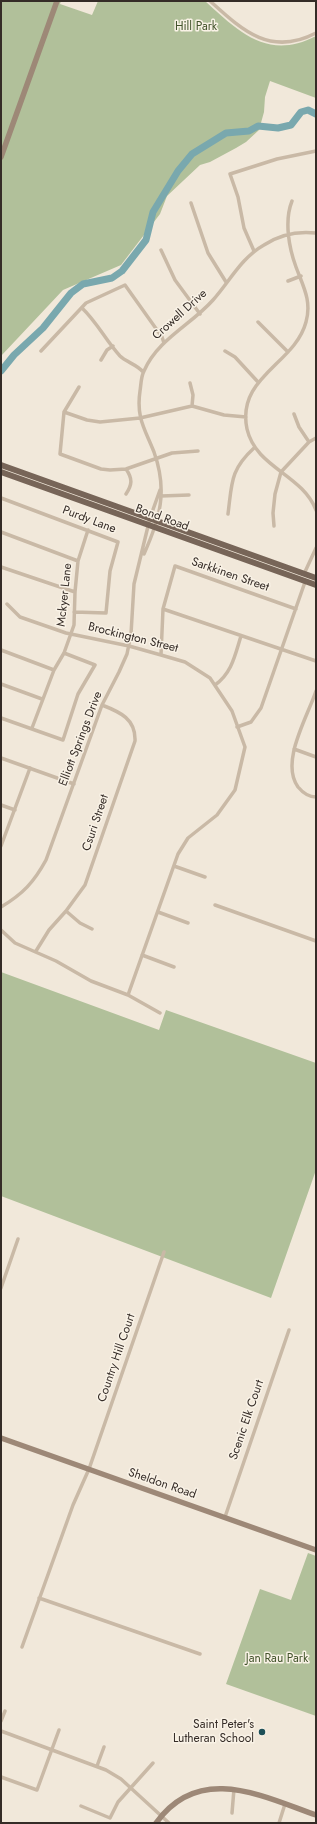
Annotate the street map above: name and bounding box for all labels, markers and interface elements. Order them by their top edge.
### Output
park label: Hill Park [175,20,217,34]
street label: Crowell Drive [150,287,210,343]
street label: Bond Road [133,502,191,534]
street label: Purdy Lane [60,503,118,537]
street label: Sarkkinen Street [189,555,271,595]
street label: Mckyer Lane [55,563,75,627]
street label: Brockington Street [86,620,180,656]
street label: Elliott Springs Drive [56,690,106,788]
street label: Csuri Street [80,793,112,853]
street label: Country Hill Court [95,1312,139,1404]
street label: Scenic Elk Court [227,1378,267,1462]
street label: Sheldon Road [126,1466,198,1502]
park label: Jan Rau Park [246,1652,308,1666]
place label: Saint Peter's Lutheran School [173,1718,254,1746]
marker: Saint Peter's Lutheran School [257,1727,267,1737]

